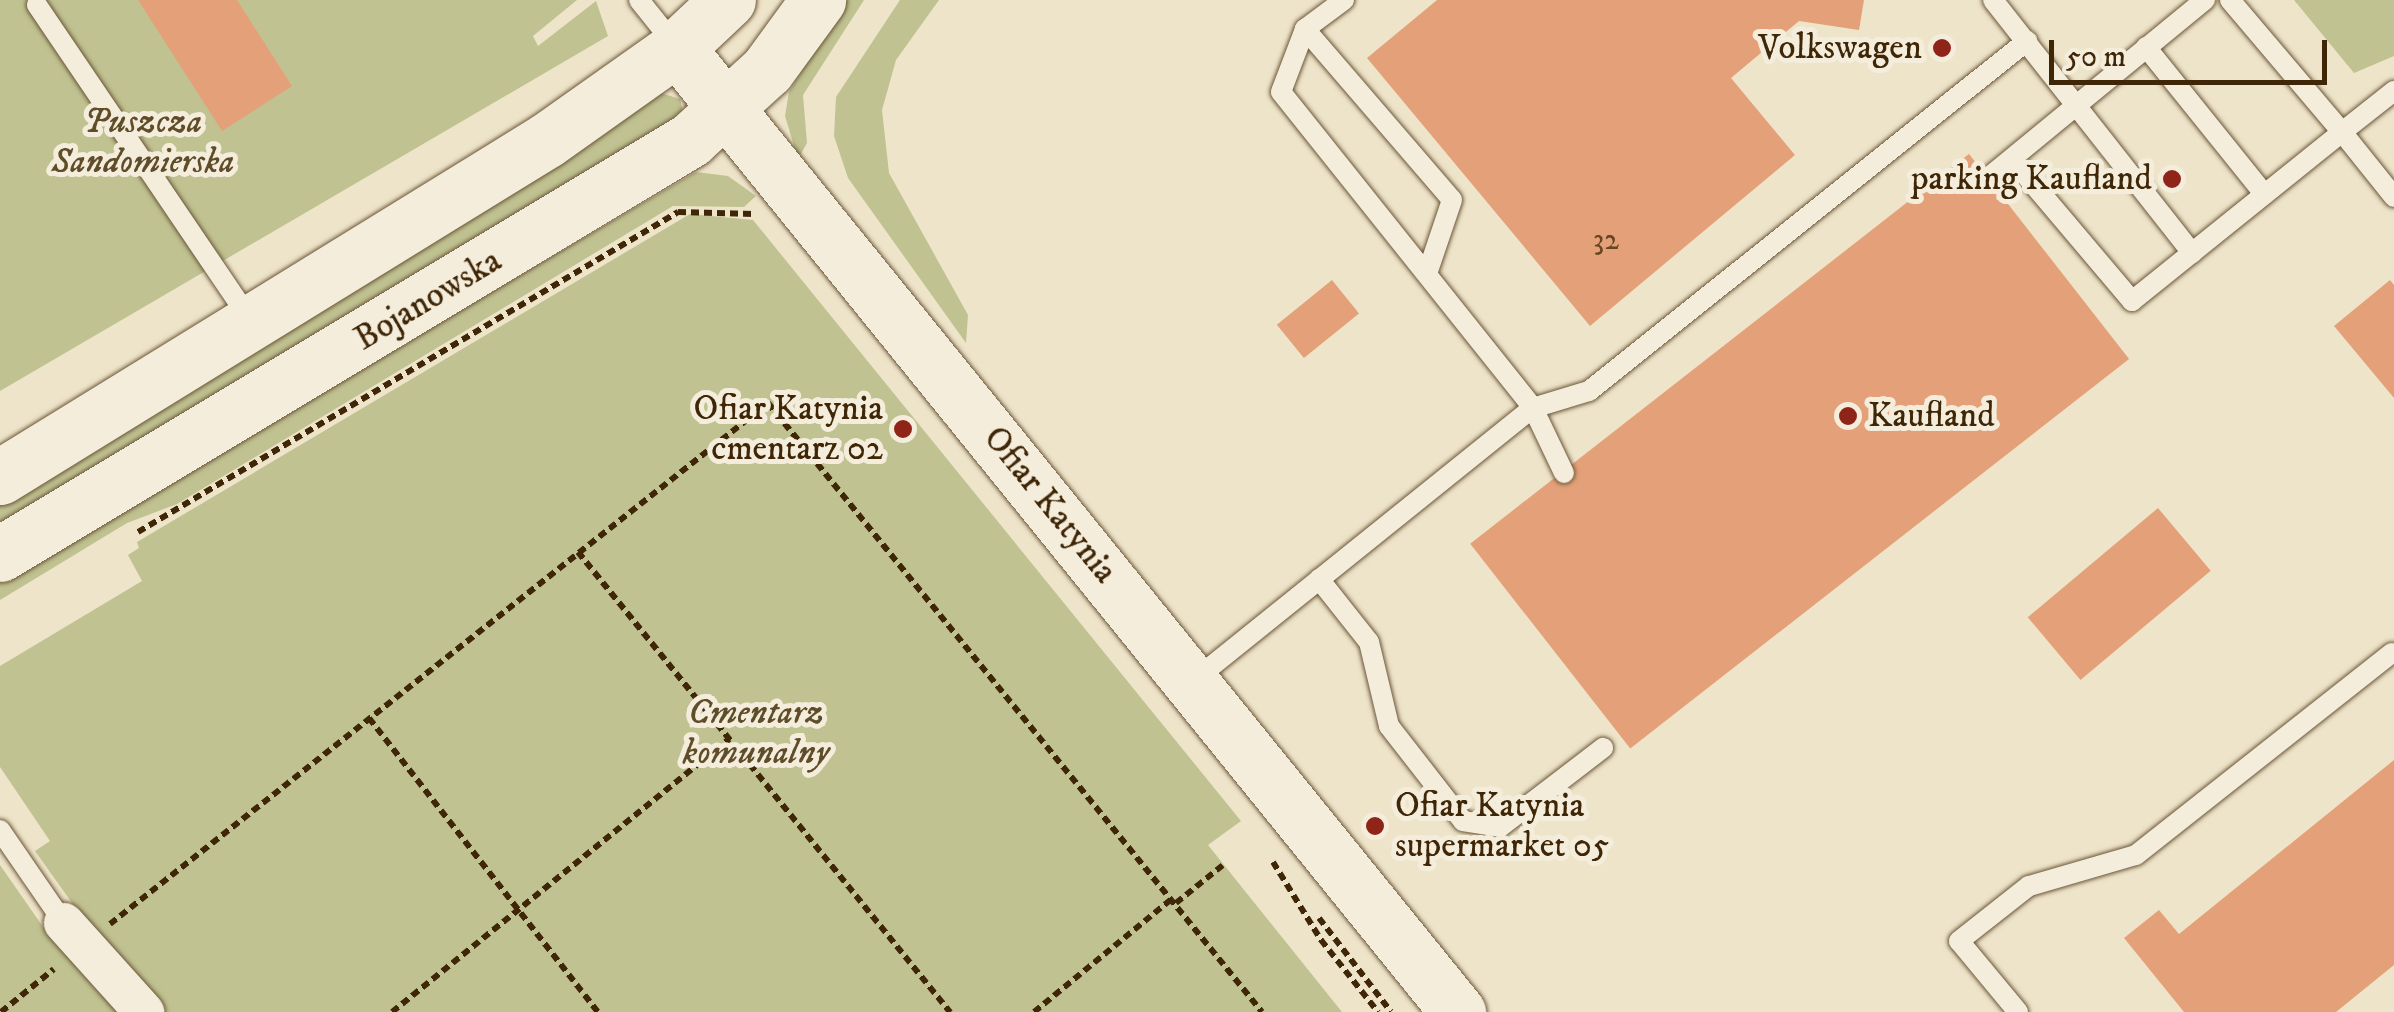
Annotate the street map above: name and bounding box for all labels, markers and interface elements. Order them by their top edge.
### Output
scale bar [2054,20,2332,82]
place label: Volkswagen [1758,27,1922,69]
marker: Volkswagen [1931,37,1953,59]
text: 50 m [2066,39,2126,76]
park label: Puszcza Sandomierska [52,101,234,183]
place label: parking Kaufland [1911,158,2152,200]
marker: parking Kaufland [2161,168,2183,190]
house number: 32 [1593,223,1619,259]
street label: Bojanowska [347,240,509,360]
place label: Ofiar Katynia cmentarz 02 [694,388,883,470]
place label: Kaufland [1868,395,1995,437]
marker: Kaufland [1837,405,1859,427]
marker: Ofiar Katynia cmentarz 02 [892,418,914,440]
street label: Ofiar Katynia [974,418,1126,592]
park label: Cmentarz komunalny [683,692,829,774]
place label: Ofiar Katynia supermarket 05 [1395,785,1609,867]
marker: Ofiar Katynia supermarket 05 [1364,815,1386,837]

